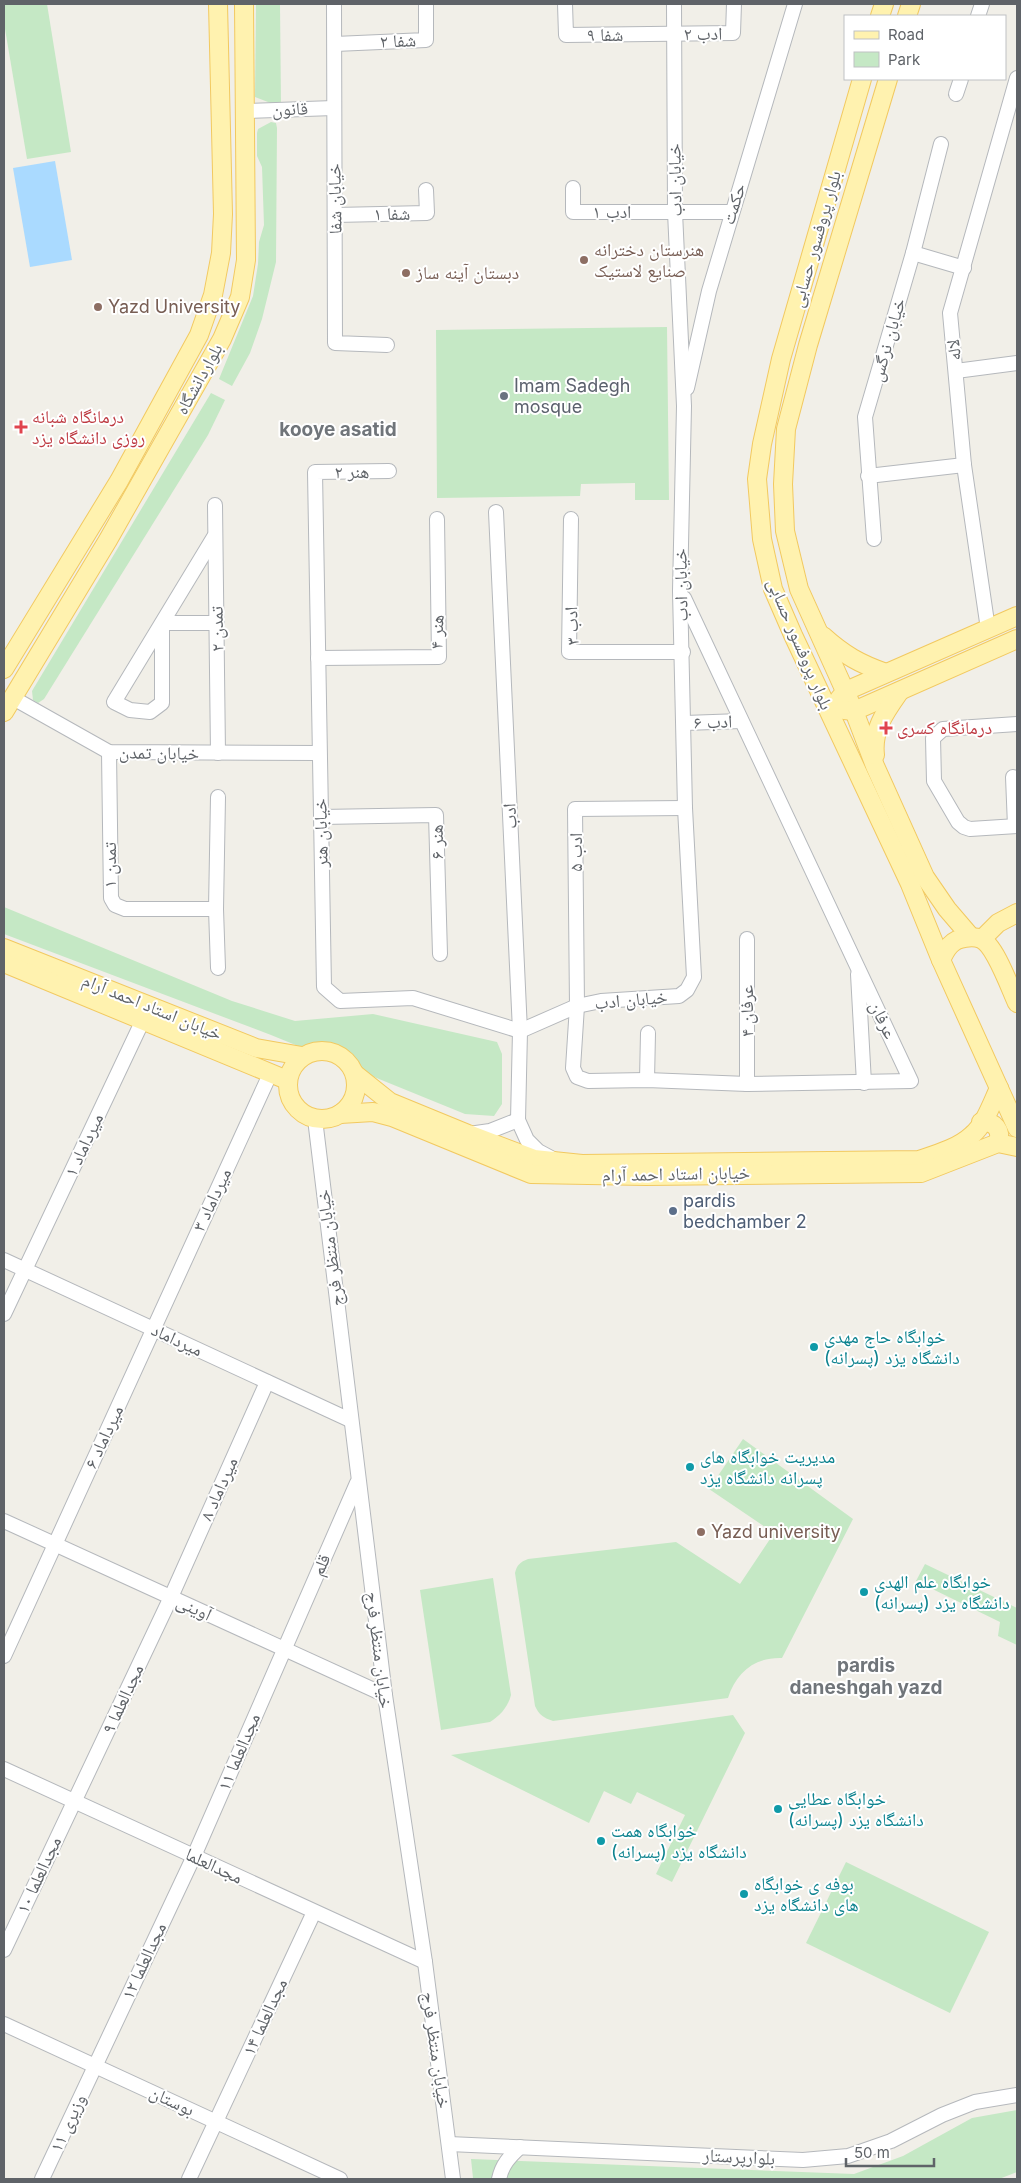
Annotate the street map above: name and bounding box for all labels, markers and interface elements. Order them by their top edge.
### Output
legend [844,15,1006,80]
street label: ادب ۲ [683,23,723,45]
street label: شفا ۹ [587,24,623,45]
text: Road [888,25,924,44]
street label: شفا ۲ [379,29,417,52]
text: Park [888,50,921,69]
street label: قانون [272,97,308,121]
street label: خیابان ادب [663,143,687,217]
street label: خیابان شفا [323,163,347,235]
street label: بلوار پروفسور حسابی [786,168,846,310]
street label: حکمت [717,181,750,227]
street label: ادب ۱ [593,201,631,223]
street label: شفا ۱ [374,203,410,224]
place label: هنرستان دخترانه صنایع لاستیک [594,239,704,283]
marker: هنرستان دخترانه صنایع لاستیک [578,254,590,266]
place label: دبستان آینه ساز [415,262,519,284]
marker: دبستان آینه ساز [400,267,412,279]
place label: Yazd University [108,296,240,317]
street label: خیابان نرگس [866,296,910,384]
marker: Yazd University [92,301,104,313]
street label: لاله [942,338,965,362]
street label: بلواردانشگاه [171,340,227,418]
place label: Imam Sadegh mosque [514,375,630,417]
marker: Imam Sadegh mosque [498,390,510,402]
place label: درمانگاه شبانه روزی دانشگاه یزد [32,406,145,449]
district label: kooye asatid [279,418,397,441]
marker: درمانگاه شبانه روزی دانشگاه یزد [14,420,28,434]
street label: هنر ۲ [335,461,369,482]
street label: خیابان ادب [669,548,693,622]
street label: بلوار پروفسور حسابی [762,575,838,713]
street label: تمدن ۲ [206,606,228,652]
street label: ادب ۳ [560,606,584,646]
street label: هنر ۴ [425,614,448,650]
street label: ادب ۶ [693,710,733,733]
place label: درمانگاه کسری [897,717,992,739]
marker: درمانگاه کسری [879,721,893,735]
street label: خیابان تمدن [119,741,199,765]
street label: خیابان هنر [309,798,333,869]
street label: ادب [498,803,521,829]
street label: هنر ۶ [426,824,447,860]
street label: ادب ۵ [565,833,587,871]
street label: تمدن ۱ [99,842,121,888]
street label: خیابان استاد احمد آرام [79,969,225,1046]
street label: عرفان ۴ [736,985,758,1037]
street label: خیابان ادب [594,986,668,1014]
street label: عرفان [865,998,901,1042]
street label: میرداماد ۱ [60,1110,108,1180]
street label: خیابان استاد احمد آرام [602,1162,750,1187]
street label: میرداماد ۳ [188,1165,236,1235]
street label: خیابان منتظر فرج [312,1188,349,1308]
place label: pardis bedchamber 2 [683,1190,807,1232]
marker: pardis bedchamber 2 [667,1205,679,1217]
street label: میرداماد [148,1319,206,1361]
place label: خوابگاه حاج مهدی (پسرانه) دانشگاه یزد [824,1326,960,1369]
marker: خوابگاه حاج مهدی (پسرانه) دانشگاه یزد [808,1341,820,1353]
street label: میرداماد ۶ [80,1402,128,1472]
place label: مدیریت خوابگاه های پسرانه دانشگاه یزد [700,1446,835,1489]
street label: میرداماد ۸ [195,1454,242,1524]
marker: مدیریت خوابگاه های پسرانه دانشگاه یزد [684,1461,696,1473]
place label: Yazd university [711,1521,841,1542]
marker: Yazd university [695,1526,707,1538]
street label: قلم [307,1551,336,1580]
place label: خوابگاه علم الهدی (پسرانه) دانشگاه یزد [874,1571,1010,1614]
marker: خوابگاه علم الهدی (پسرانه) دانشگاه یزد [858,1586,870,1598]
street label: آوینی [173,1590,216,1626]
street label: خیابان منتظر فرج [360,1590,397,1710]
district label: pardis daneshgah yazd [790,1654,942,1699]
street label: مجدالعلما ۹ [97,1661,148,1737]
street label: مجدالعلما ۱۱ [213,1710,264,1794]
place label: خوابگاه عطایی (پسرانه) دانشگاه یزد [788,1788,924,1831]
marker: خوابگاه عطایی (پسرانه) دانشگاه یزد [772,1803,784,1815]
place label: خوابگاه همت (پسرانه) دانشگاه یزد [611,1820,747,1863]
street label: مجدالعلما ۱۰ [12,1833,66,1916]
marker: خوابگاه همت (پسرانه) دانشگاه یزد [595,1835,607,1847]
street label: مجدالعلما [182,1843,246,1888]
place label: بوفه ی خوابگاه های دانشگاه یزد [754,1873,859,1916]
marker: بوفه ی خوابگاه های دانشگاه یزد [738,1888,750,1900]
street label: مجدالعلما ۱۲ [117,1919,171,2002]
street label: مجدالعلما ۱۴ [238,1975,292,2058]
street label: خیابان منتظر فرج [416,1990,455,2110]
street label: بوستان [146,2081,198,2121]
street label: وزیری ۱۱ [45,2091,91,2155]
scale bar [846,2136,934,2168]
text: 50 m [854,2143,890,2162]
street label: بلوارپرستار [701,2144,776,2170]

